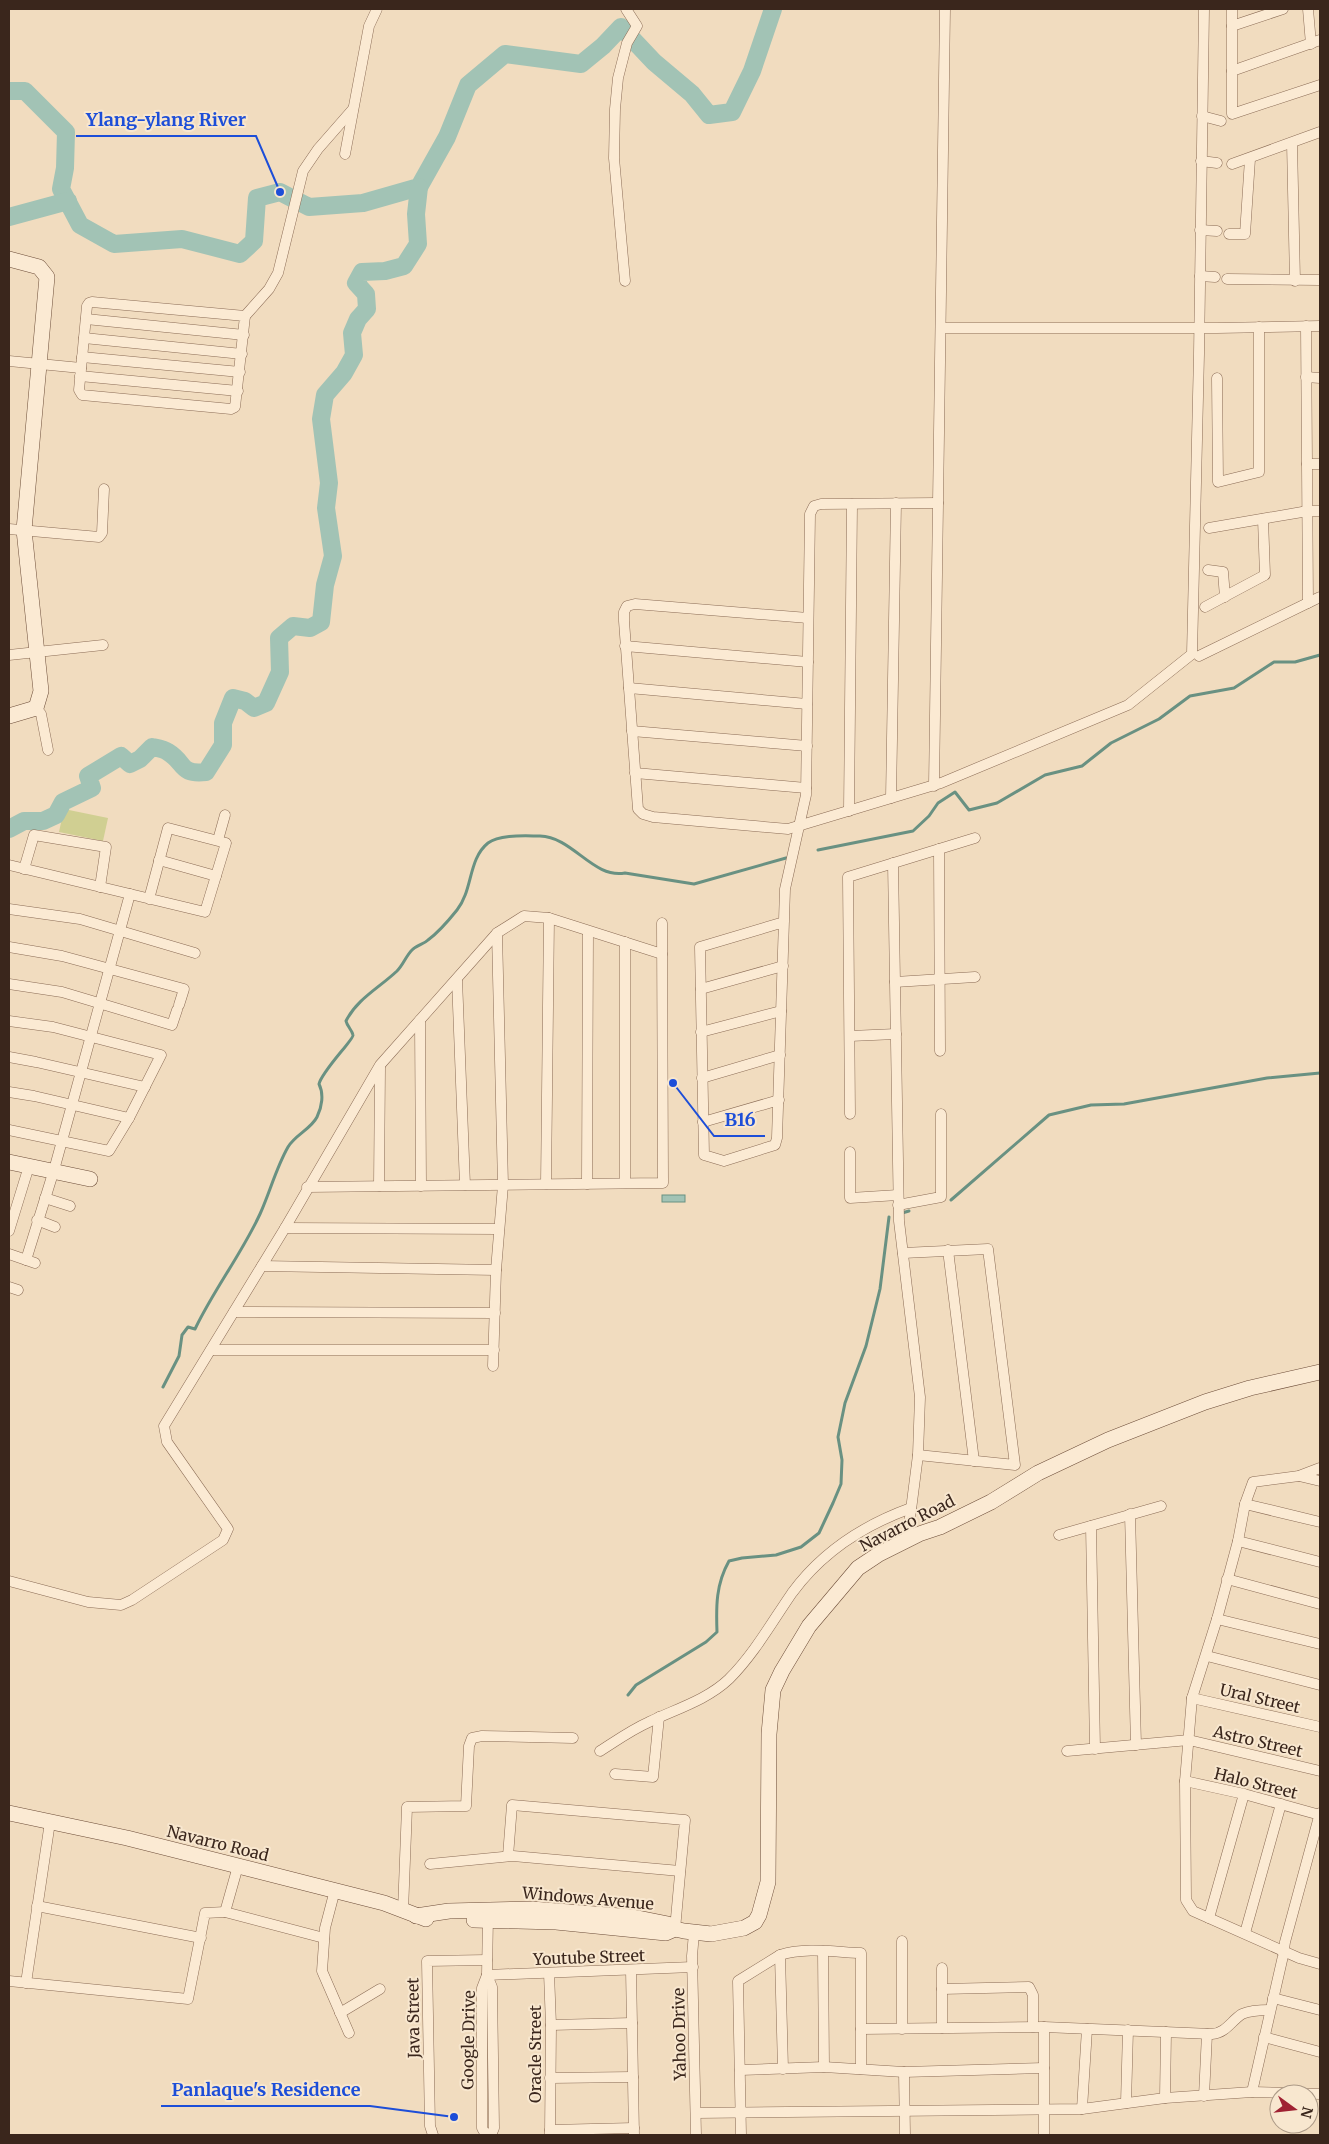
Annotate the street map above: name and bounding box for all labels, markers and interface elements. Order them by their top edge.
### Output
callout: Ylang-ylang River [76,103,256,136]
text: Ylang-ylang River [85,108,246,131]
callout: B16 [714,1103,765,1136]
text: B16 [724,1108,756,1131]
street label: Navarro Road [856,1490,958,1556]
street label: Ural Street [1218,1679,1303,1717]
street label: Astro Street [1210,1721,1305,1761]
street label: Halo Street [1212,1763,1300,1803]
street label: Navarro Road [165,1821,271,1865]
street label: Windows Avenue [520,1882,655,1914]
street label: Youtube Street [532,1945,646,1969]
street label: Java Street [402,1977,424,2060]
street label: Yahoo Drive [668,1987,690,2082]
street label: Google Drive [457,1990,479,2090]
street label: Oracle Street [525,2004,545,2103]
callout: Panlaque's Residence [161,2073,370,2106]
text: Panlaque's Residence [172,2078,361,2101]
north arrow [1269,2084,1319,2134]
text: N [1296,2105,1317,2120]

